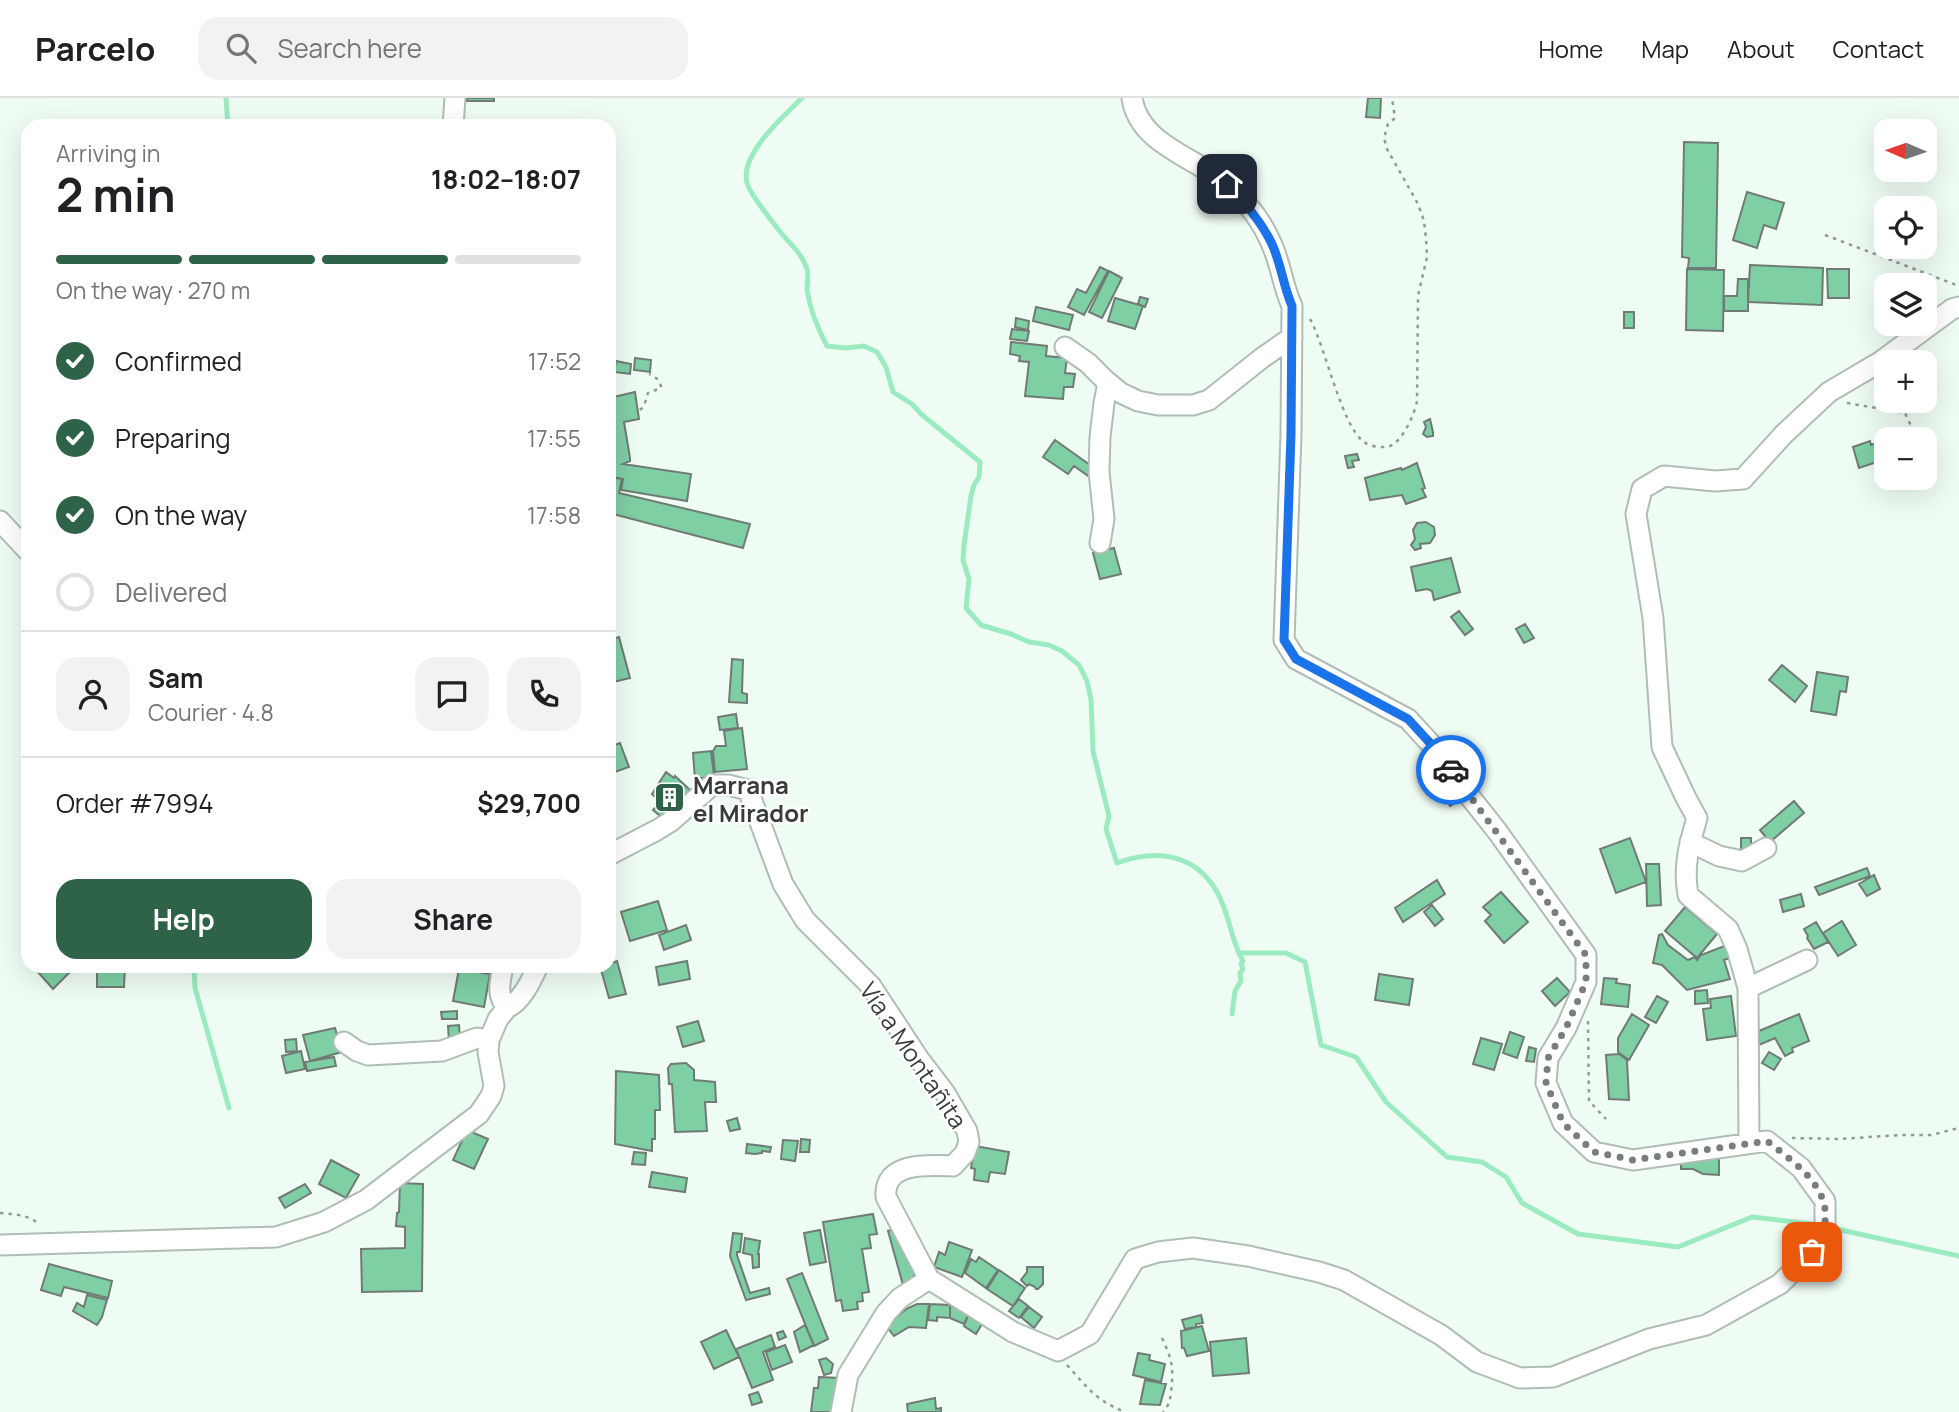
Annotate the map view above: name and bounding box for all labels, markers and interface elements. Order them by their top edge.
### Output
search box [198,17,688,80]
text: Parcelo [35,26,156,71]
icon: search [222,29,260,67]
text: Search here [278,30,422,66]
text: Home [1538,32,1603,65]
text: Map [1641,32,1689,65]
text: About [1727,32,1795,65]
text: Contact [1833,32,1924,65]
north arrow [1874,119,1937,182]
map controls [1874,119,1937,490]
text: Arriving in [56,137,161,169]
pin [1197,154,1257,214]
text: 18:02–18:07 [431,161,581,197]
text: 2 min [56,163,176,226]
icon: home [1208,165,1246,203]
button: locate [1874,196,1937,259]
button: layers [1874,273,1937,336]
text: On the way · 270 m [56,274,250,306]
icon: check [56,342,94,380]
text: Confirmed [115,343,242,379]
text: 17:52 [528,345,581,377]
button: + [1874,350,1937,413]
icon: check [56,419,94,457]
text: Preparing [115,420,231,456]
text: 17:55 [527,422,581,454]
button: − [1874,427,1937,490]
icon: check [56,496,94,534]
text: On the way [115,497,247,533]
text: 17:58 [527,499,581,531]
text: Delivered [115,574,227,610]
button: person [56,657,130,731]
button: chat [415,657,489,731]
button: phone [507,657,581,731]
text: Sam [148,660,203,696]
text: Courier · 4.8 [148,696,274,728]
courier [1416,735,1486,805]
icon: car [1432,751,1470,789]
place label: Marrana el Mirador [693,768,809,829]
building icon: Marrana el Mirador [653,781,687,815]
text: Order #7994 [56,785,214,821]
text: $29,700 [477,785,581,821]
button: Help [56,879,312,959]
button: Share [326,879,581,959]
street label: Vía a Montañita [853,975,975,1135]
pin [1782,1222,1842,1282]
icon: bag [1793,1233,1831,1271]

